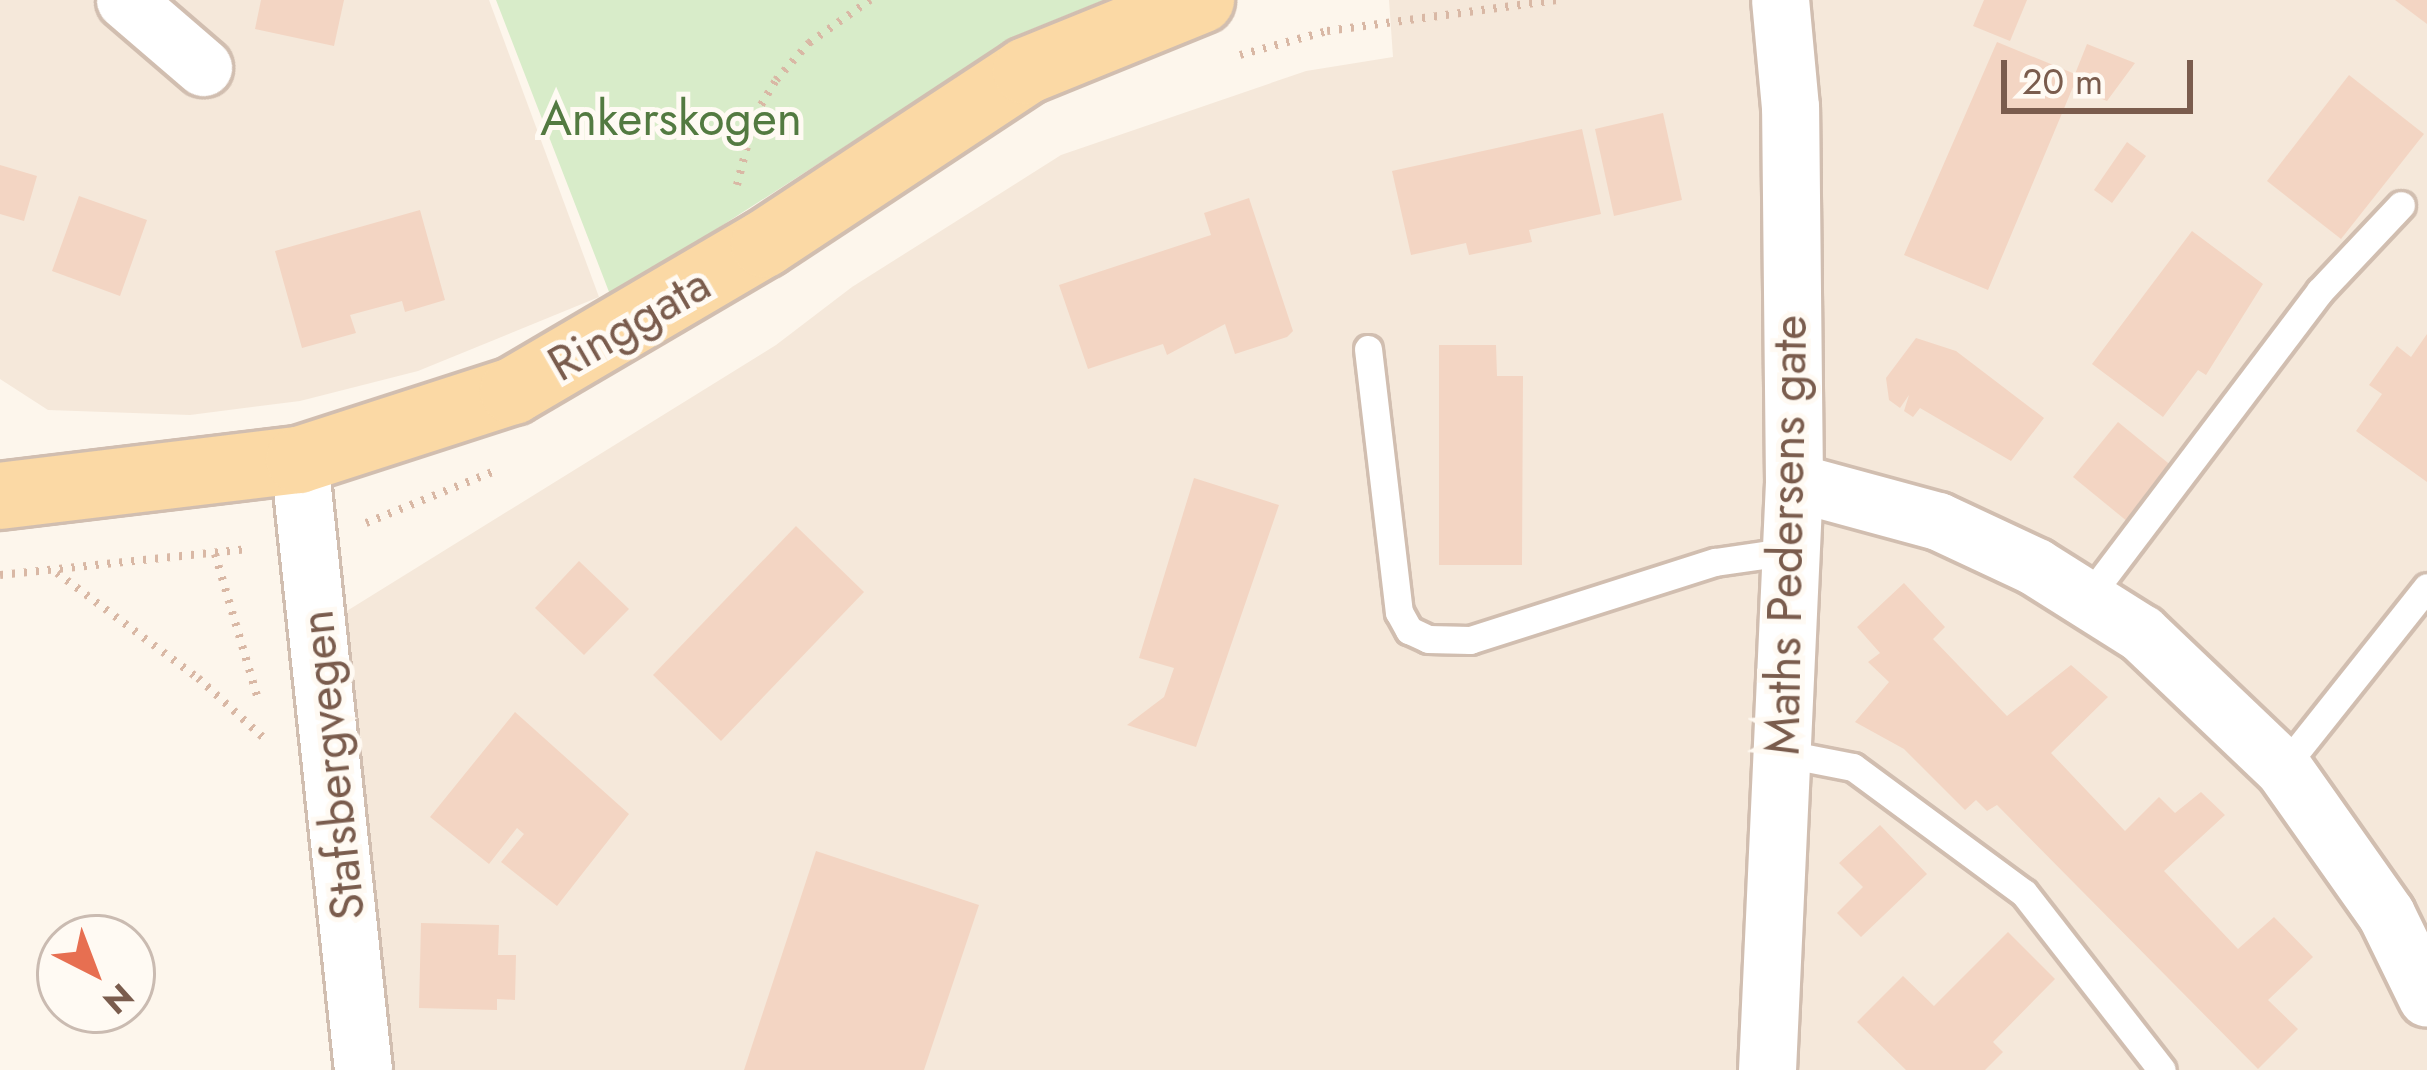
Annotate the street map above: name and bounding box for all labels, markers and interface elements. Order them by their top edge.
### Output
scale bar [2007,36,2199,110]
text: 20 m [2022,55,2103,107]
park label: Ankerskogen [540,90,802,148]
street label: Ringgata [538,255,720,393]
street label: Maths Pedersens gate [1753,314,1819,756]
street label: Stafsbergvegen [287,607,377,923]
north arrow [36,914,156,1034]
text: N [93,973,144,1025]

